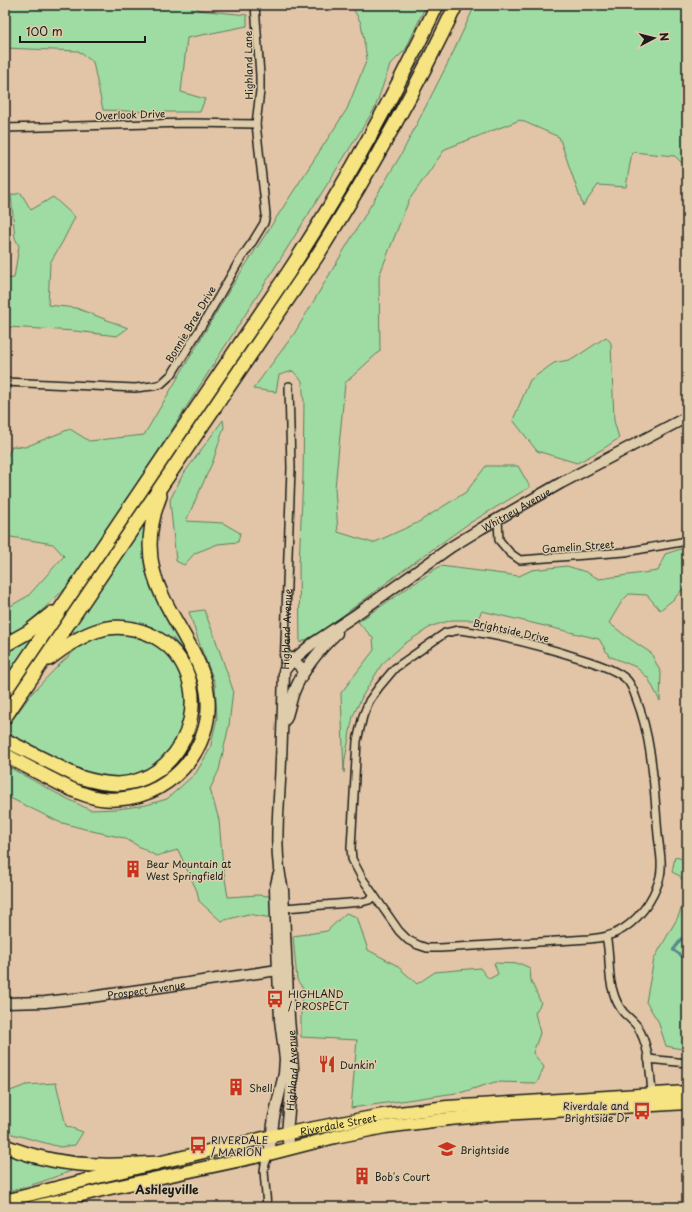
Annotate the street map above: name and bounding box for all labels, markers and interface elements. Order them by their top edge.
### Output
scale bar [20,18,145,44]
north arrow [634,18,674,58]
text: 100 m [26,22,63,40]
street label: Highland Lane [240,30,256,100]
text: N [655,31,673,42]
street label: Overlook Drive [94,105,166,123]
street label: Bonnie Brae Drive [161,282,219,365]
street label: Whitney Avenue [479,483,553,534]
street label: Gamelin Street [541,536,615,556]
street label: Highland Avenue [277,588,294,670]
street label: Brightside Drive [471,615,551,645]
place label: Bear Mountain at West Springfield [146,856,231,883]
building icon: Bear Mountain at West Springfield [123,859,143,879]
street label: Prospect Avenue [106,976,187,1002]
place label: HIGHLAND / PROSPECT [288,986,349,1013]
bus stop icon: HIGHLAND / PROSPECT [265,989,285,1009]
street label: Highland Avenue [282,1029,301,1111]
restaurant icon: Dunkin' [317,1054,337,1074]
place label: Dunkin' [340,1057,377,1072]
building icon: Shell [226,1077,246,1097]
place label: Shell [249,1080,273,1095]
place label: Riverdale and Brightside Dr [563,1098,629,1125]
bus stop icon: Riverdale and Brightside Dr [632,1101,652,1121]
street label: Riverdale Street [298,1109,378,1138]
place label: RIVERDALE / MARION [211,1132,268,1159]
bus stop icon: RIVERDALE / MARION [188,1135,208,1155]
school or university icon: Brightside [437,1139,457,1159]
place label: Brightside [460,1142,509,1157]
building icon: Bob's Court [352,1166,372,1186]
place label: Bob's Court [375,1169,430,1184]
district label: Ashleyville [134,1180,199,1198]

